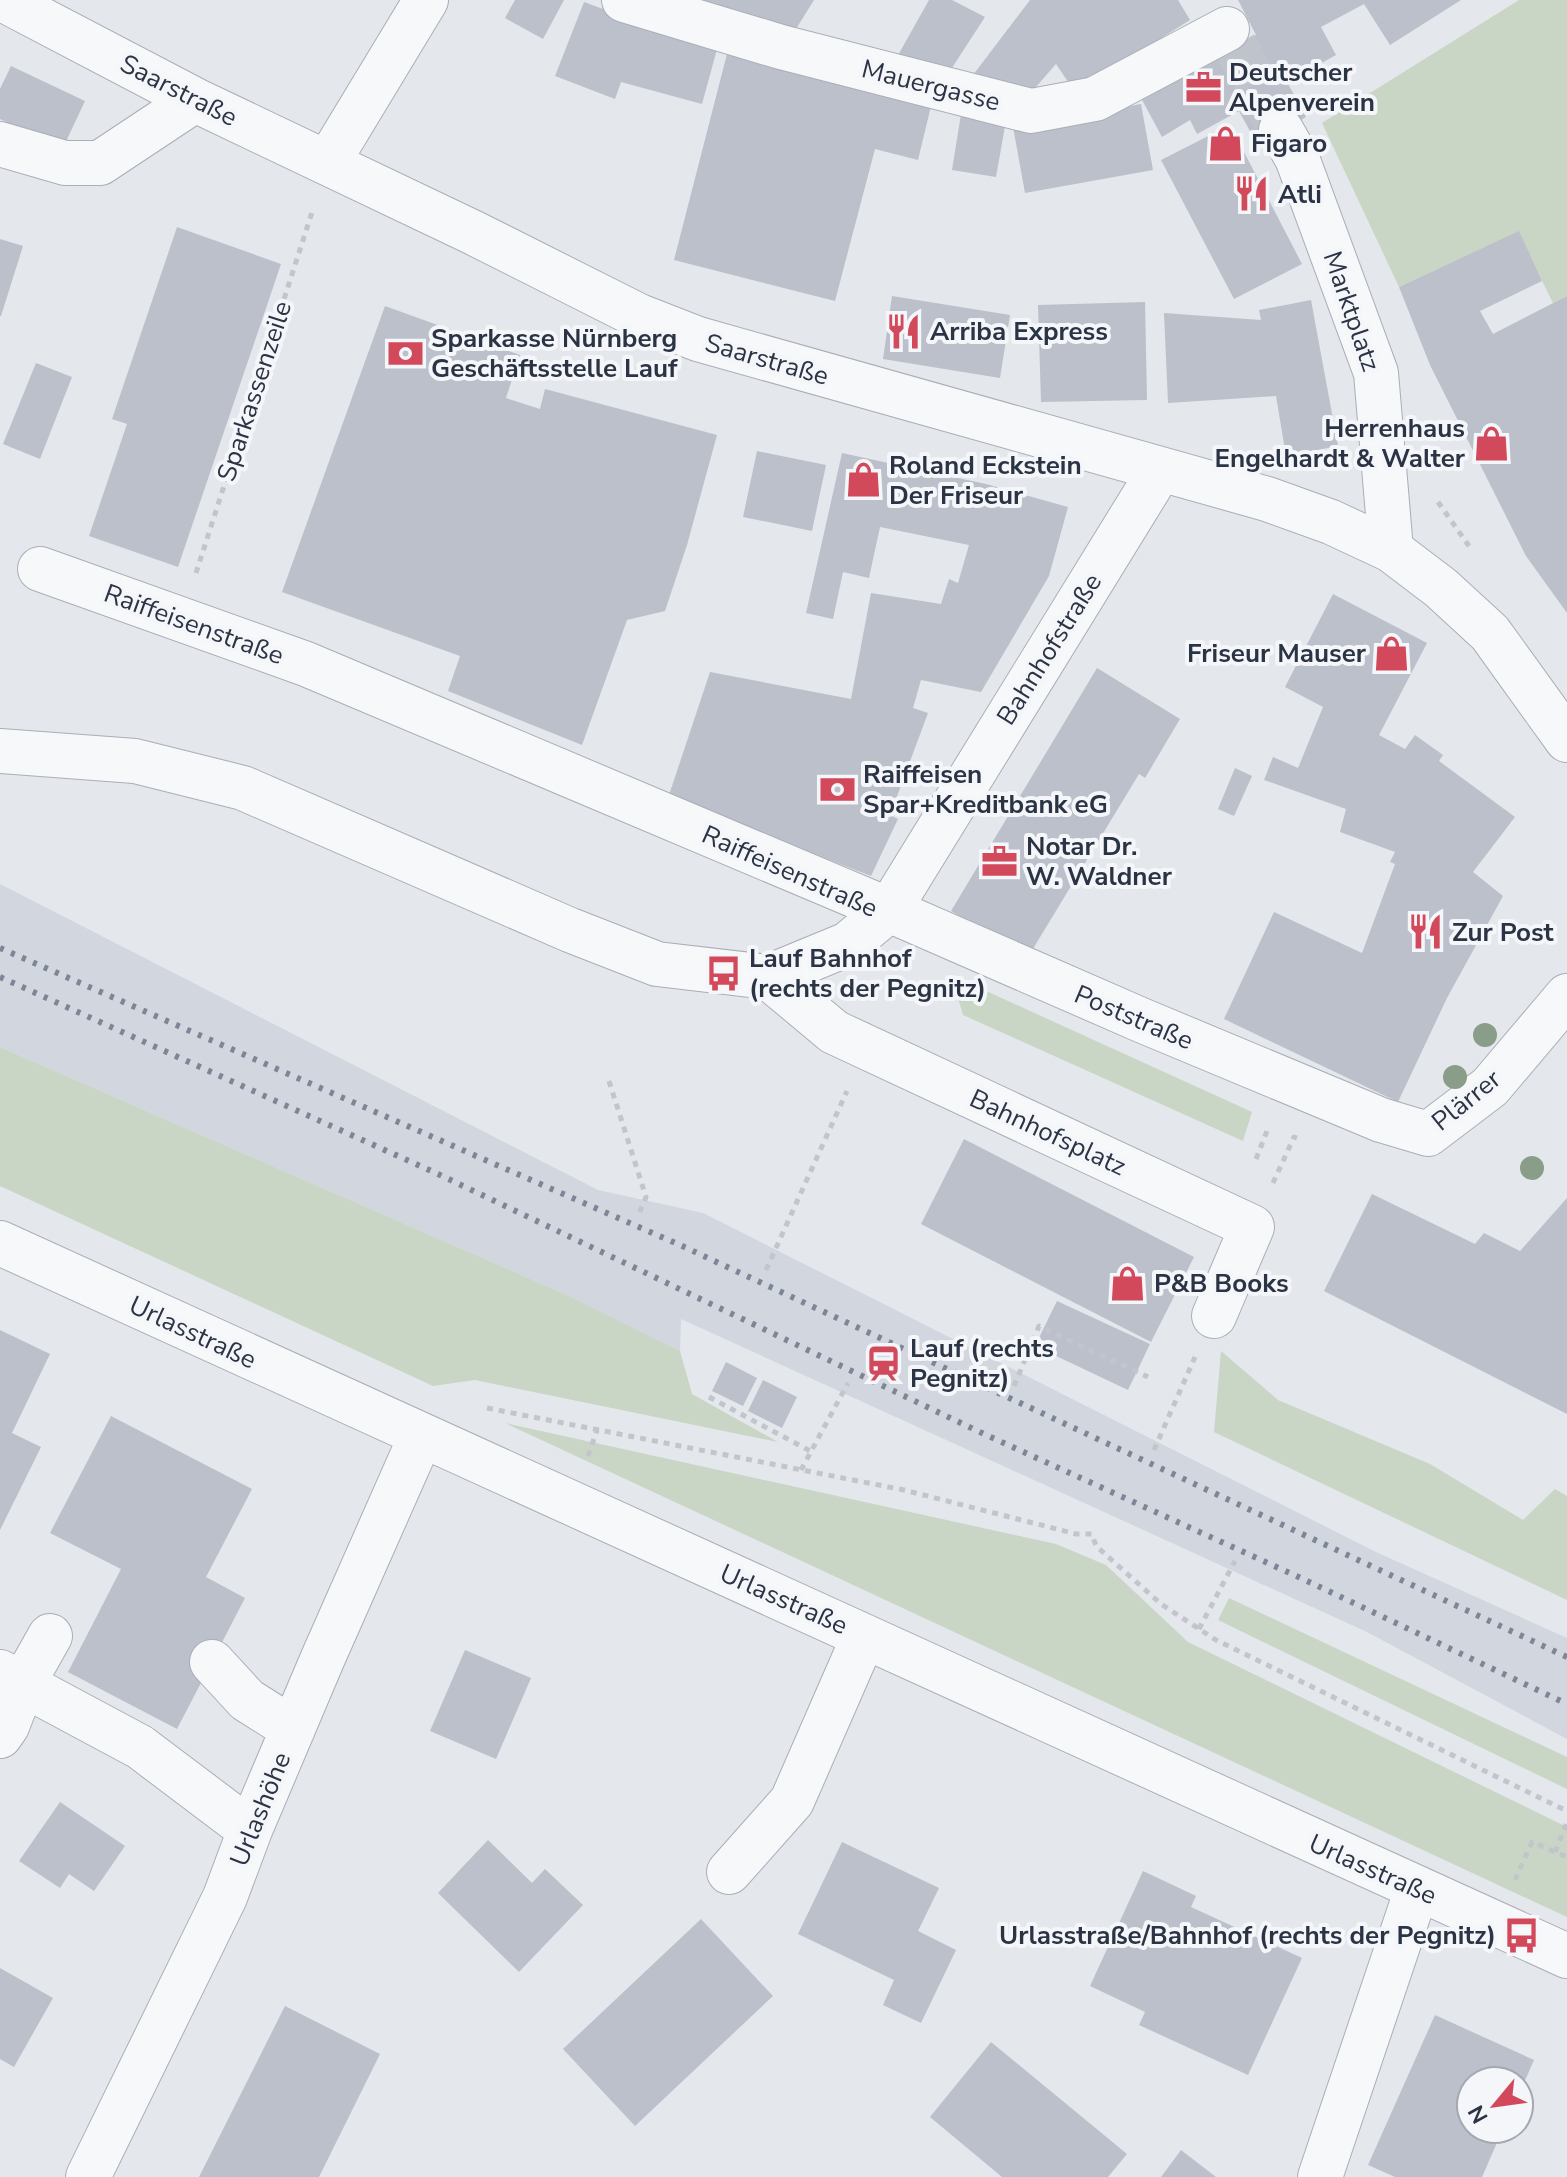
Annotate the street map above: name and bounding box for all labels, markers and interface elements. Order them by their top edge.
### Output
street label: Saarstraße [114,46,243,135]
street label: Mauergasse [858,51,1004,120]
place label: Deutscher Alpenverein [1229,55,1375,120]
office icon: Deutscher Alpenverein [1184,68,1222,106]
shop icon: Figaro [1206,124,1244,162]
place label: Figaro [1251,126,1327,161]
restaurant icon: Atli [1233,175,1271,213]
place label: Atli [1278,177,1322,212]
street label: Marktplatz [1315,246,1388,376]
street label: Sparkassenzeile [209,297,300,486]
restaurant icon: Arriba Express [885,312,923,350]
place label: Arriba Express [930,314,1108,349]
place label: Sparkasse Nürnberg Geschäftsstelle Lauf [431,321,678,386]
street label: Saarstraße [701,325,833,394]
bank icon: Sparkasse Nürnberg Geschäftsstelle Lauf [386,334,424,372]
place label: Herrenhaus Engelhardt & Walter [1215,411,1466,476]
shop icon: Herrenhaus Engelhardt & Walter [1472,424,1510,462]
place label: Roland Eckstein Der Friseur [889,448,1082,513]
shop icon: Roland Eckstein Der Friseur [844,461,882,499]
street label: Bahnhofstraße [989,567,1110,732]
street label: Raiffeisenstraße [99,576,289,673]
shop icon: Friseur Mauser [1373,634,1411,672]
place label: Friseur Mauser [1187,636,1367,671]
place label: Raiffeisen Spar+Kreditbank eG [863,757,1108,822]
bank icon: Raiffeisen Spar+Kreditbank eG [818,770,856,808]
street label: Raiffeisenstraße [696,817,883,926]
place label: Notar Dr. W. Waldner [1026,829,1173,894]
office icon: Notar Dr. W. Waldner [981,842,1019,880]
restaurant icon: Zur Post [1407,913,1445,951]
place label: Zur Post [1452,915,1555,950]
place label: Lauf Bahnhof (rechts der Pegnitz) [749,941,986,1006]
bus stop icon: Lauf Bahnhof (rechts der Pegnitz) [704,954,742,992]
street label: Poststraße [1069,977,1199,1058]
street label: Plärrer [1424,1061,1509,1139]
street label: Bahnhofsplatz [964,1081,1132,1184]
shop icon: P&B Books [1109,1264,1147,1302]
place label: P&B Books [1154,1266,1289,1301]
street label: Urlasstraße [124,1288,262,1377]
place label: Lauf (rechts Pegnitz) [910,1331,1054,1396]
station icon: Lauf (rechts Pegnitz) [865,1344,903,1382]
street label: Urlasstraße [714,1556,853,1643]
street label: Urlashöhe [222,1747,299,1871]
street label: Urlasstraße [1303,1826,1442,1913]
bus stop icon: Urlasstraße/Bahnhof (rechts der Pegnitz) [1503,1916,1541,1954]
place label: Urlasstraße/Bahnhof (rechts der Pegnitz) [999,1918,1496,1953]
north arrow [1455,2065,1535,2145]
text: N [1461,2100,1495,2129]

